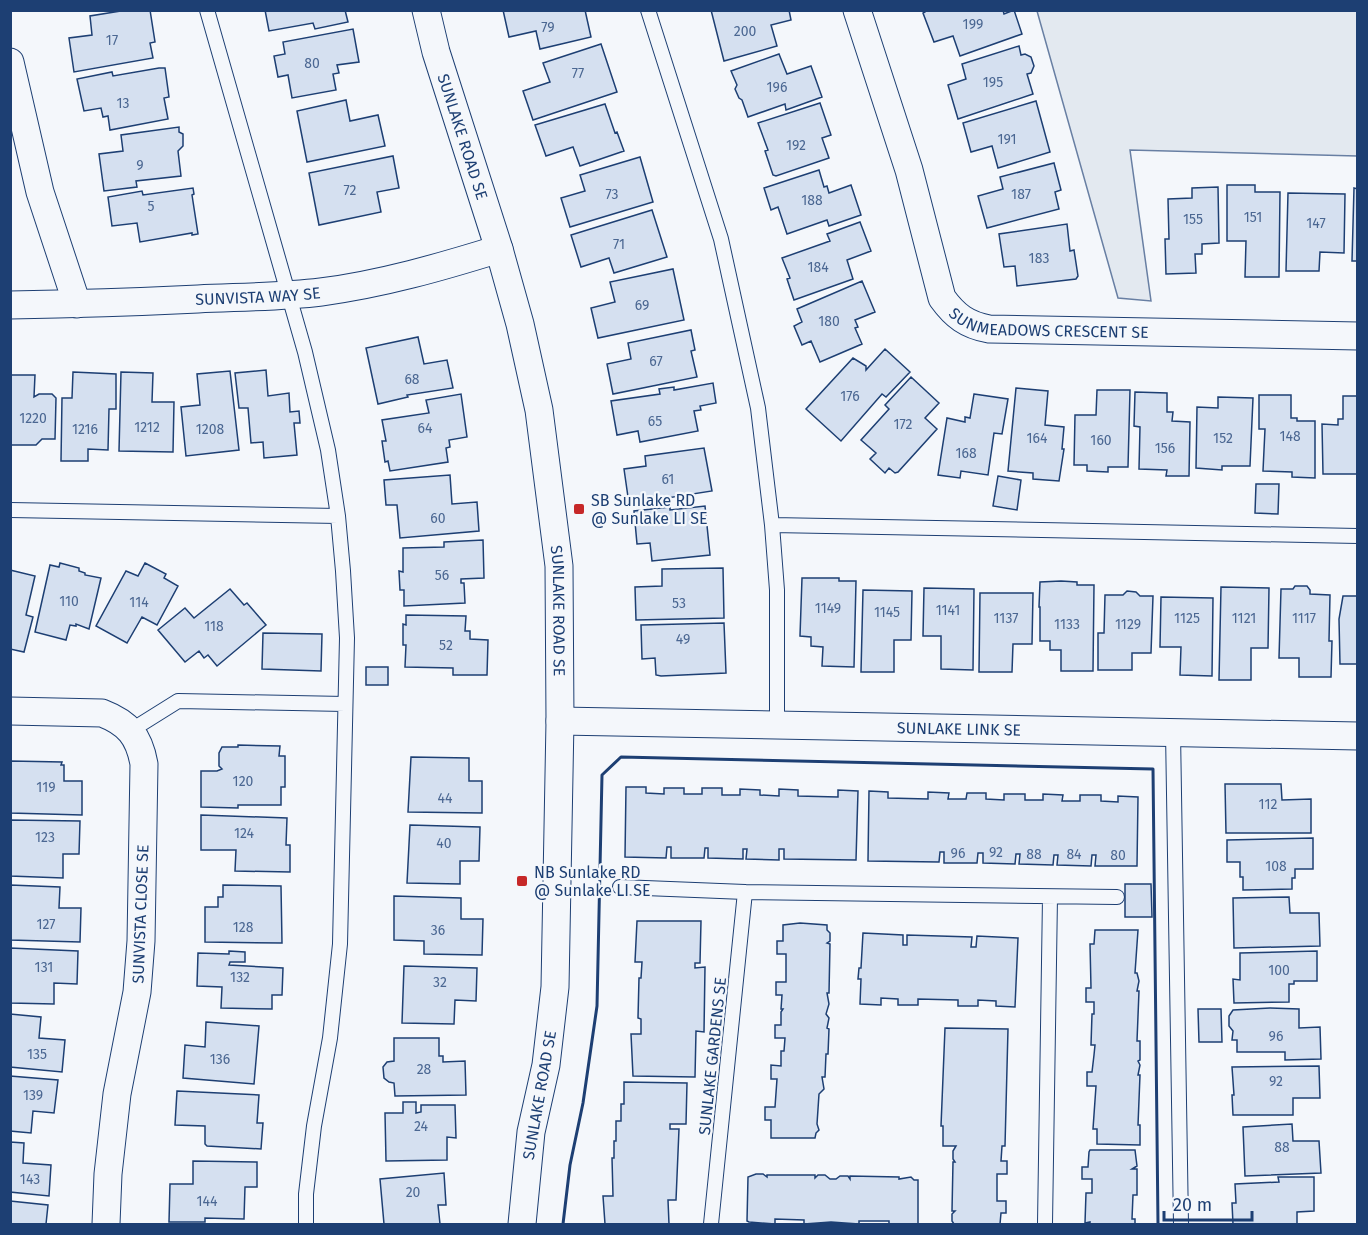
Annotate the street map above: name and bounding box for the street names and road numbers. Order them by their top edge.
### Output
street label: SUNLAKE ROAD SE [434,71,492,202]
street label: SUNVISTA WAY SE [195,283,321,309]
street label: SUNMEADOWS CRESCENT SE [945,304,1149,342]
street label: SUNLAKE ROAD SE [546,544,569,676]
street label: SUNLAKE LINK SE [897,718,1021,740]
street label: SUNVISTA CLOSE SE [129,844,152,984]
street label: SUNLAKE GARDENS SE [695,976,730,1136]
street label: SUNLAKE ROAD SE [519,1029,560,1161]

